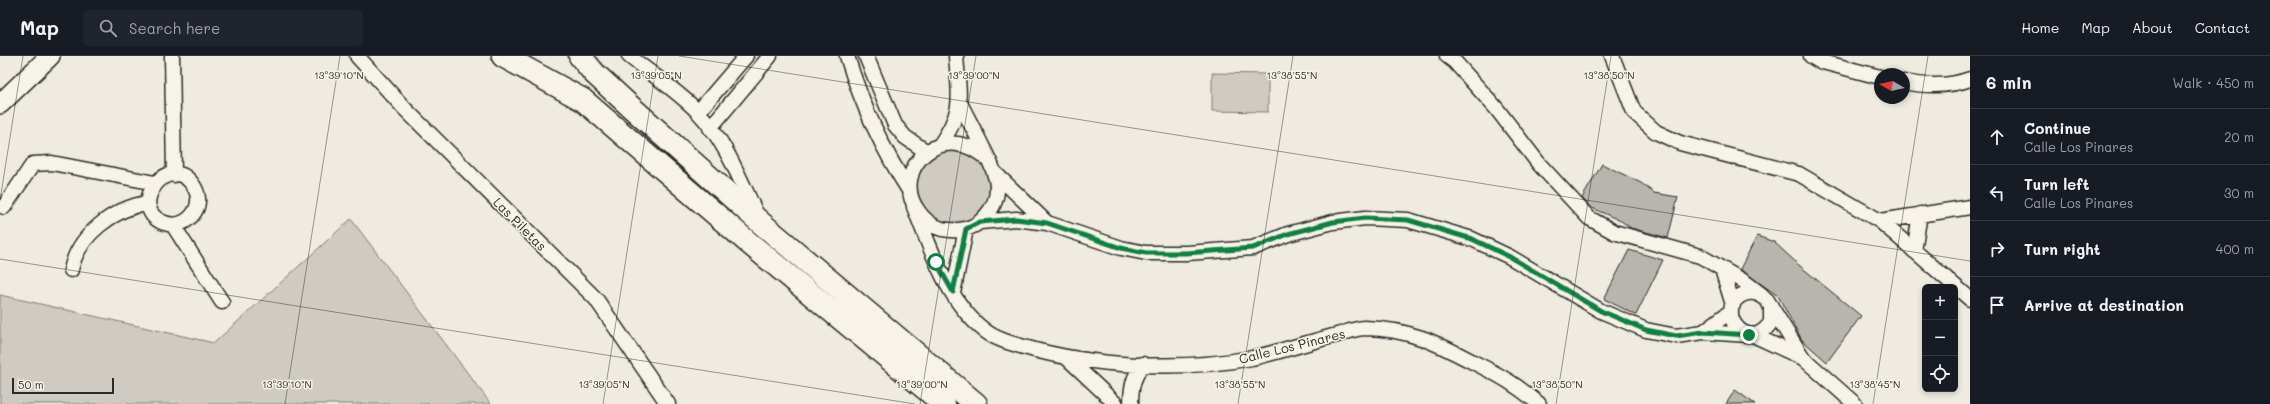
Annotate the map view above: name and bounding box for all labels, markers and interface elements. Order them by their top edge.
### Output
search box [83,10,363,46]
text: Map [20,15,59,40]
icon: search [97,17,119,39]
text: Search here [129,18,220,38]
text: Home [2021,18,2059,37]
text: Map [2081,18,2110,37]
text: About [2132,18,2173,37]
text: Contact [2195,18,2250,37]
text: 13°39'10"N [314,68,364,82]
text: 13°39'05"N [630,68,682,82]
text: 13°39'00"N [948,68,1000,82]
text: 13°38'55"N [1267,68,1317,82]
text: 13°38'50"N [1583,68,1635,82]
north arrow [1874,68,1910,104]
text: 6 min [1986,71,2031,93]
text: Walk · 450 m [2173,74,2254,91]
text: Continue [2024,118,2091,138]
icon: ahead [1986,126,2008,148]
text: 20 m [2224,128,2254,145]
text: Calle Los Pinares [2024,138,2133,155]
text: Turn left [2024,174,2089,194]
icon: left [1986,182,2008,204]
text: 30 m [2224,184,2254,201]
street label: Las Piletas [490,193,551,254]
text: Calle Los Pinares [2024,194,2133,211]
icon: right [1986,238,2008,260]
text: Turn right [2024,239,2101,259]
text: 400 m [2216,240,2254,257]
route start [927,253,945,271]
map controls [1922,284,1958,392]
button: + [1922,284,1958,320]
icon: arrive [1986,294,2008,316]
text: Arrive at destination [2024,295,2184,315]
button: − [1922,320,1958,356]
street label: Calle Los Pinares [1237,324,1347,367]
route end [1740,326,1758,344]
button: locate [1922,356,1958,392]
scale bar [12,376,114,395]
text: 50 m [18,377,44,392]
text: 13°39'10"N [262,377,312,391]
text: 13°39'05"N [578,377,630,391]
text: 13°39'00"N [896,377,948,391]
text: 13°38'55"N [1215,377,1265,391]
text: 13°38'50"N [1531,377,1583,391]
text: 13°38'45"N [1850,377,1900,391]

